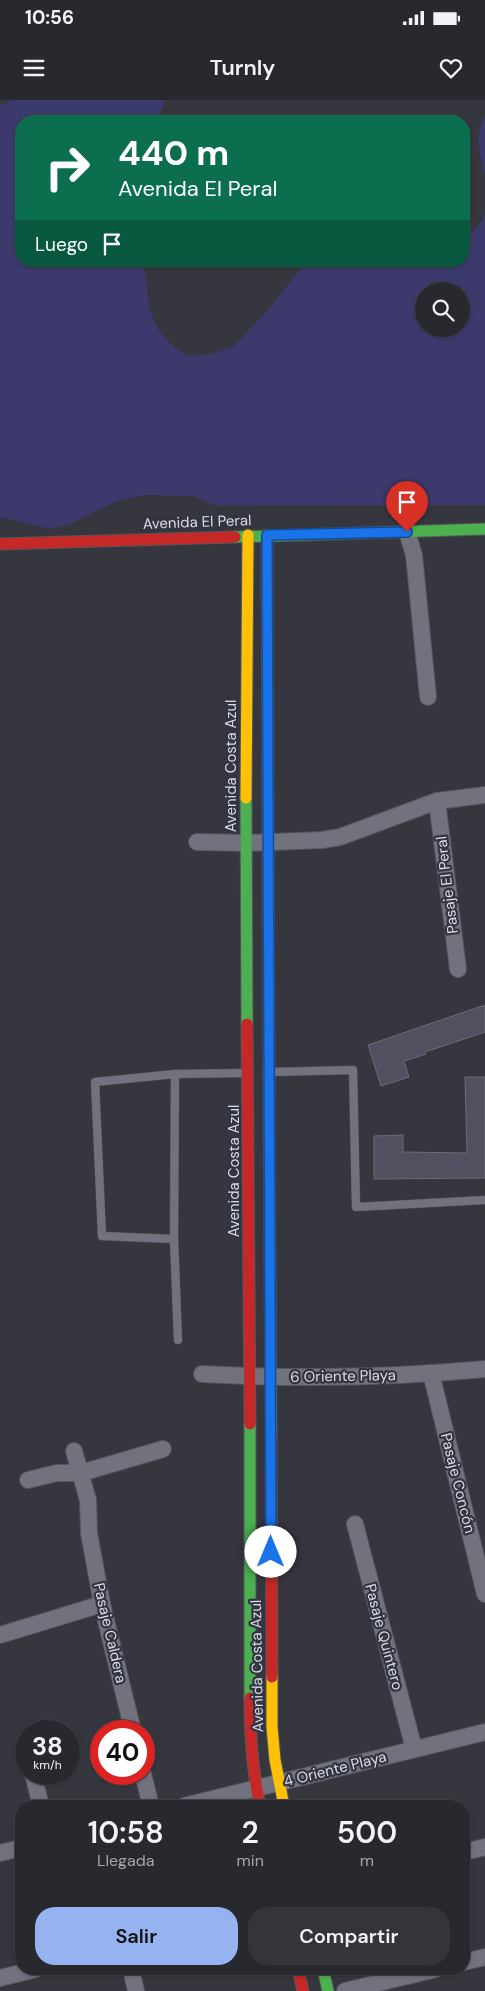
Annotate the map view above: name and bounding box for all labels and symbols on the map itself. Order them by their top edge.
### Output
pin [386,481,428,532]
street label: Avenida El Peral [142,510,252,534]
street label: Avenida Costa Azul [221,700,241,832]
street label: Pasaje El Peral [431,835,463,935]
street label: Avenida Costa Azul [224,1105,244,1237]
street label: 6 Oriente Playa [290,1365,396,1387]
street label: Pasaje Concón [436,1431,480,1535]
position arrow [244,1525,296,1577]
street label: Pasaje Caldera [89,1581,131,1685]
street label: Pasaje Quintero [360,1582,408,1692]
street label: Avenida Costa Azul [246,1599,268,1733]
speed limit sign: 40 [90,1720,155,1785]
street label: 4 Oriente Playa [282,1747,388,1791]

